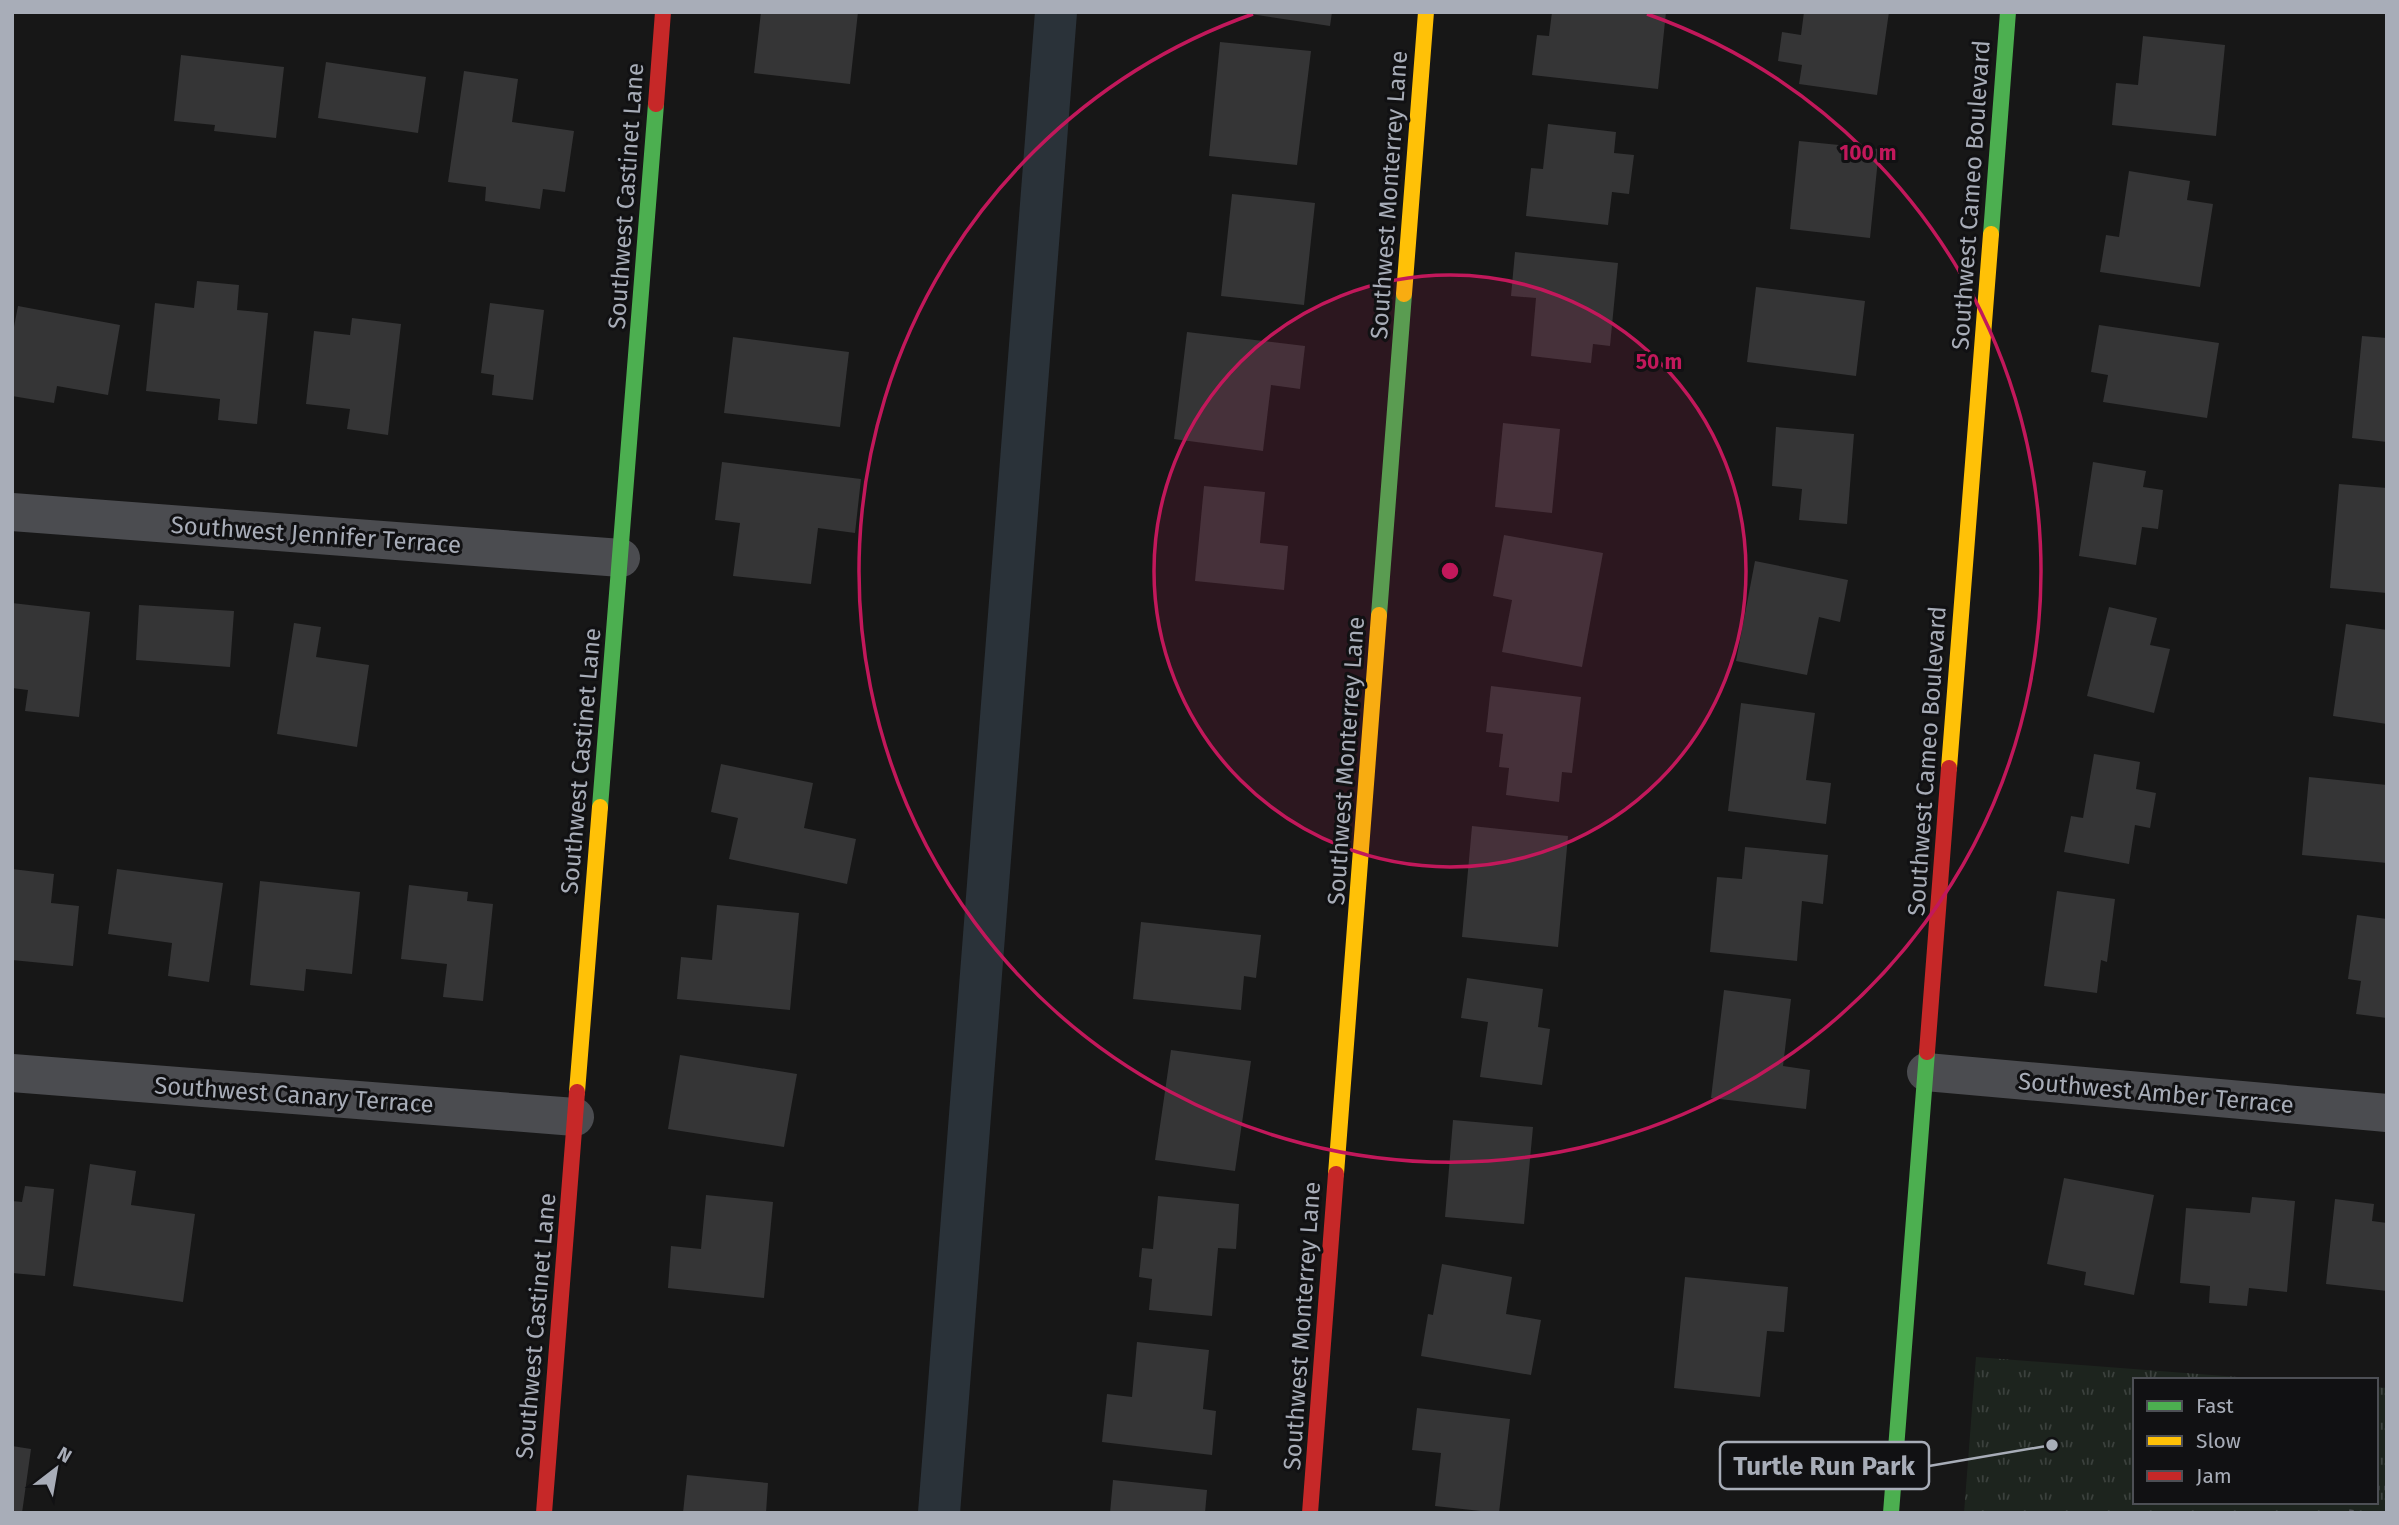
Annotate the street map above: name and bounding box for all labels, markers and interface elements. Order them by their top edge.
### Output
street label: Southwest Cameo Boulevard [1946,39,1996,351]
street label: Southwest Monterrey Lane [1365,50,1413,340]
street label: Southwest Castinet Lane [603,62,649,330]
text: 100 m [1839,140,1897,166]
text: 50 m [1636,349,1682,375]
street label: Southwest Jennifer Terrace [170,511,462,559]
centre of rings [1438,559,1462,583]
street label: Southwest Cameo Boulevard [1902,605,1952,917]
street label: Southwest Monterrey Lane [1322,616,1370,906]
street label: Southwest Castinet Lane [555,627,607,895]
street label: Southwest Amber Terrace [2017,1067,2295,1119]
street label: Southwest Canary Terrace [153,1071,435,1119]
street label: Southwest Monterrey Lane [1278,1181,1326,1471]
street label: Southwest Castinet Lane [510,1192,562,1460]
legend [2133,1378,2378,1504]
text: Fast [2196,1393,2234,1419]
text: Slow [2196,1428,2241,1454]
north arrow [21,1434,91,1504]
text: N [53,1442,76,1468]
callout: Turtle Run Park [1720,1442,1929,1489]
text: Turtle Run Park [1733,1451,1915,1482]
text: Jam [2196,1463,2232,1489]

